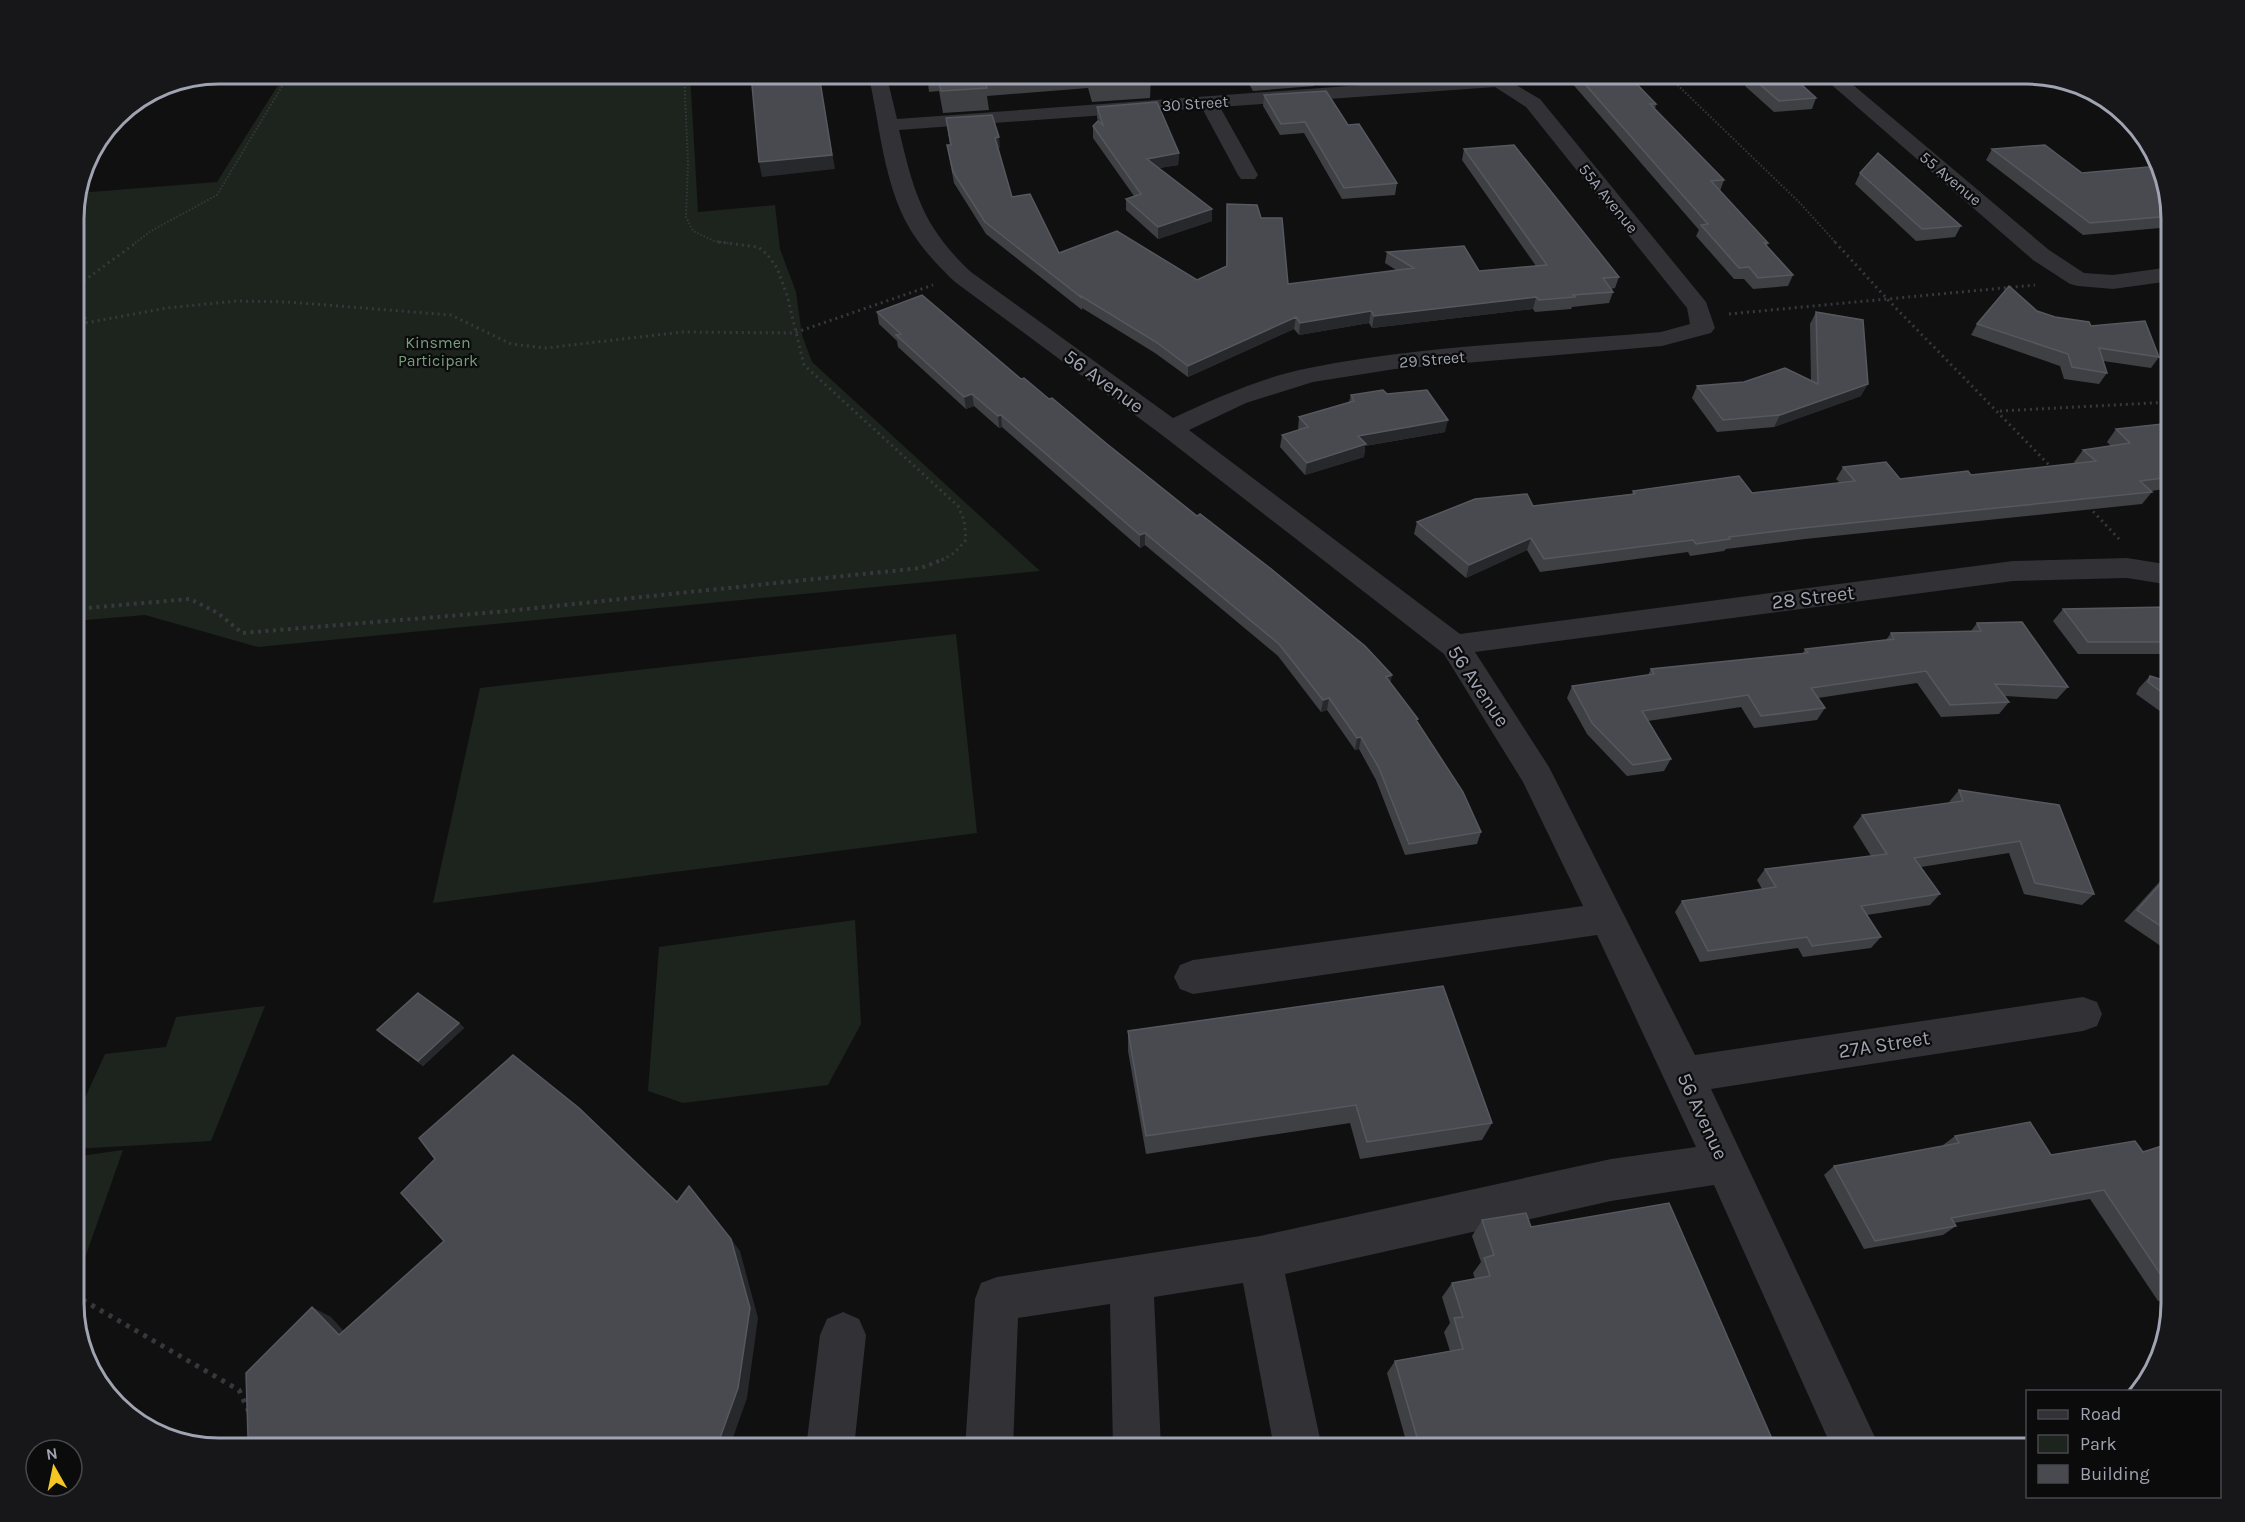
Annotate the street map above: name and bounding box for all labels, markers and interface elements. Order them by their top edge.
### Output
street label: 30 Street [1161,92,1229,115]
street label: 55 Avenue [1916,147,1985,210]
street label: 55A Avenue [1575,160,1642,237]
park label: Kinsmen Participark [398,333,478,370]
street label: 56 Avenue [1059,345,1148,418]
street label: 29 Street [1398,347,1466,372]
street label: 28 Street [1770,581,1856,614]
street label: 56 Avenue [1443,641,1514,731]
street label: 27A Street [1837,1026,1932,1063]
street label: 56 Avenue [1672,1069,1733,1163]
legend [2026,1390,2221,1498]
text: Road [2080,1403,2121,1425]
text: Park [2080,1433,2117,1455]
north arrow [24,1438,84,1498]
text: N [45,1443,59,1464]
text: Building [2080,1463,2150,1485]

